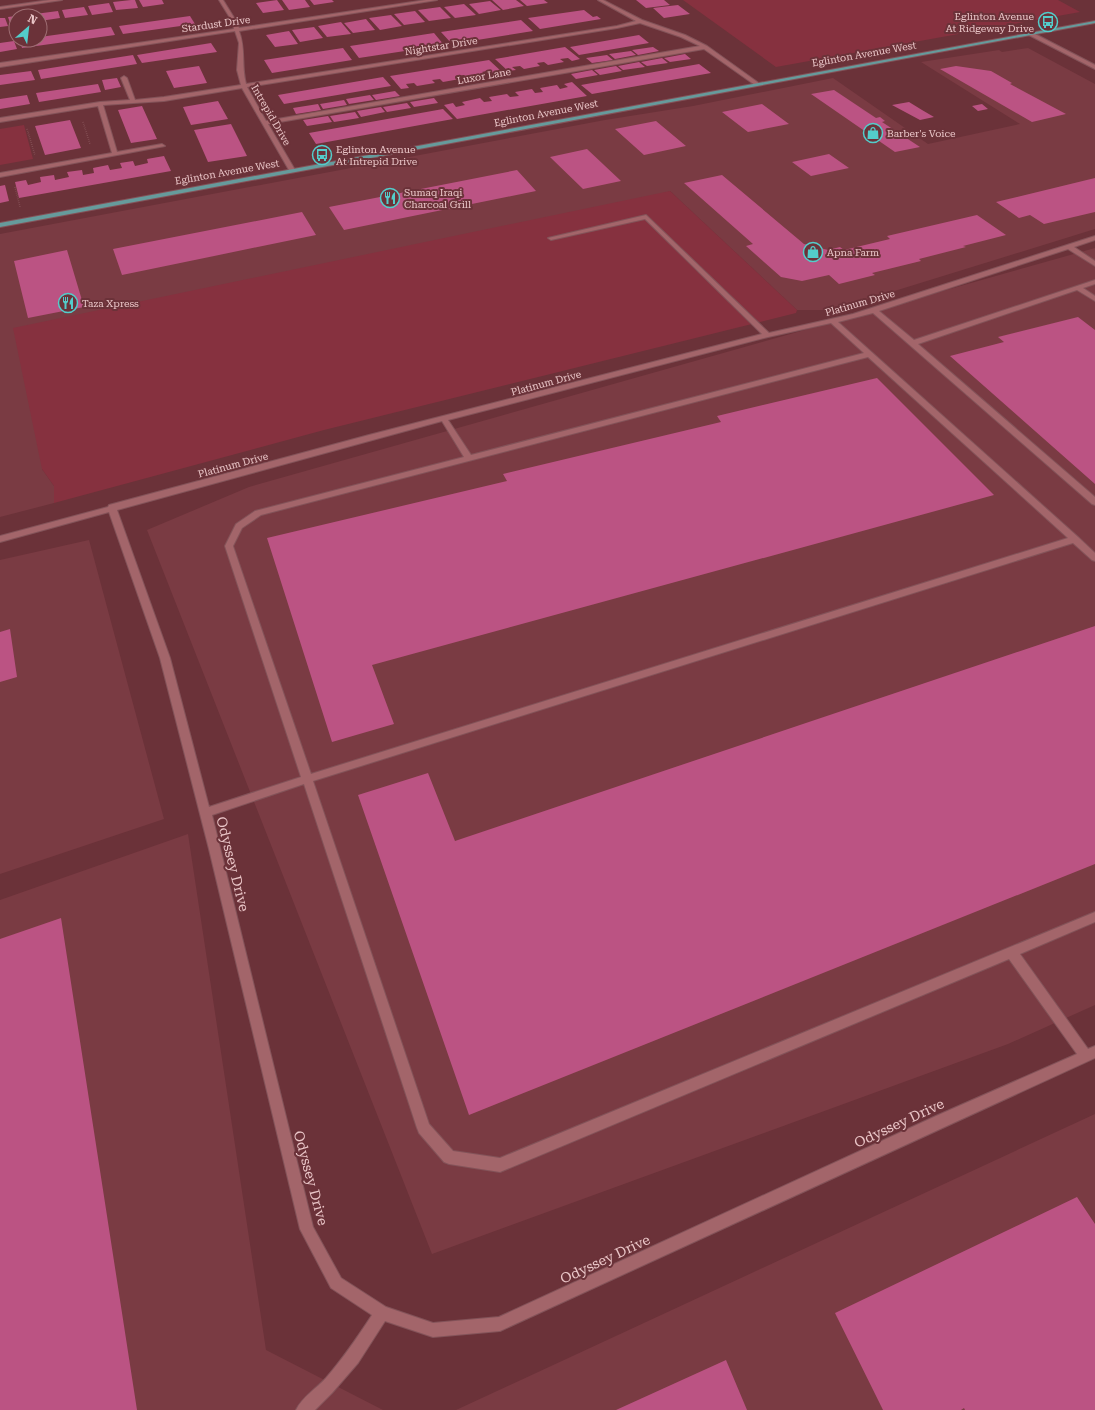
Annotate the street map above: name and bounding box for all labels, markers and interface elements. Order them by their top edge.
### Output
north arrow [8,8,48,48]
place label: Eglinton Avenue At Ridgeway Drive [946,11,1035,34]
bus stop icon: Eglinton Avenue At Ridgeway Drive [1037,11,1059,33]
text: N [26,12,40,28]
street label: Stardust Drive [181,14,251,34]
street label: Nightstar Drive [404,35,479,57]
street label: Eglinton Avenue West [811,39,917,69]
street label: Luxor Lane [456,66,512,86]
street label: Intrepid Drive [249,83,293,148]
street label: Eglinton Avenue West [493,97,599,128]
shop icon: Barber's Voice [862,122,884,144]
place label: Barber's Voice [887,128,956,139]
bus stop icon: Eglinton Avenue At Intrepid Drive [311,144,333,166]
place label: Eglinton Avenue At Intrepid Drive [336,144,418,167]
street label: Eglinton Avenue West [174,157,280,187]
restaurant icon: Sumaq Iraqi Charcoal Grill [379,187,401,209]
place label: Sumaq Iraqi Charcoal Grill [404,187,471,210]
shop icon: Apna Farm [802,241,824,263]
place label: Apna Farm [827,247,879,258]
street label: Platinum Drive [824,288,897,318]
restaurant icon: Taza Xpress [57,292,79,314]
place label: Taza Xpress [82,298,139,309]
street label: Platinum Drive [510,368,583,398]
street label: Platinum Drive [197,450,270,480]
street label: Odyssey Drive [213,815,253,913]
street label: Odyssey Drive [851,1095,947,1151]
street label: Odyssey Drive [291,1129,331,1227]
street label: Odyssey Drive [557,1231,653,1287]

